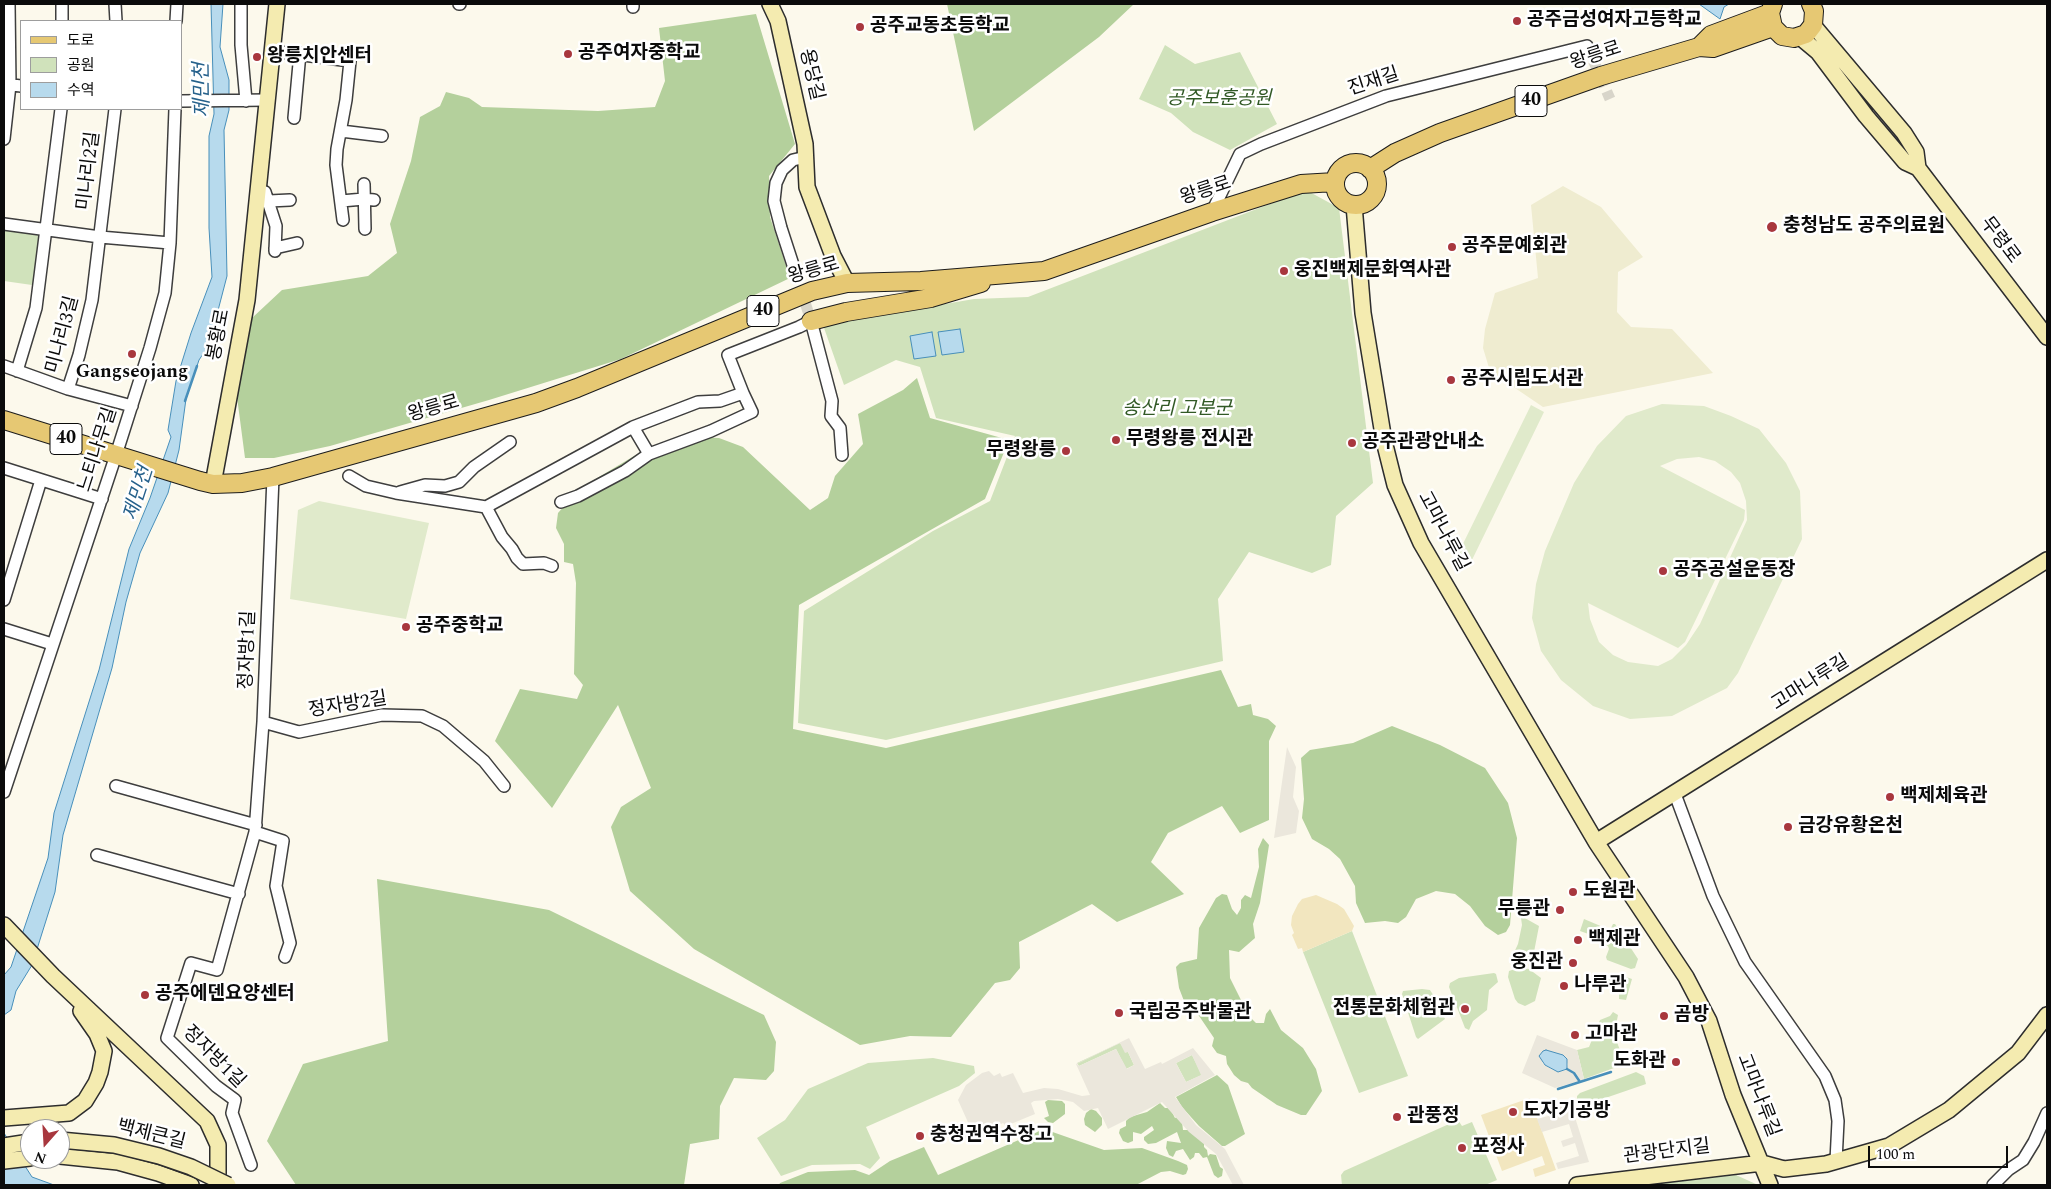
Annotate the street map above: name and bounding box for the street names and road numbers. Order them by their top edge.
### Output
street label: 왕릉로 [1568,38,1624,76]
street label: 용당길 [793,47,827,103]
street label: 진재길 [1346,64,1402,102]
road number: 40 [1515,85,1547,116]
street label: 미나리2길 [74,130,106,212]
street label: 왕릉로 [1178,173,1234,211]
street label: 무령로 [1974,213,2024,269]
street label: 왕릉로 [786,254,842,290]
street label: 미나리3길 [43,294,85,376]
road number: 40 [747,296,779,326]
street label: 봉황로 [204,307,236,363]
street label: 왕릉로 [406,392,462,428]
street label: 느티나무길 [75,405,123,495]
road number: 40 [50,424,82,454]
street label: 고마나루길 [1411,488,1473,576]
street label: 정자방1길 [236,610,262,690]
street label: 고마나루길 [1768,651,1854,717]
street label: 정자방2길 [307,689,389,723]
street label: 정자방1길 [177,1022,249,1094]
street label: 고마나루길 [1731,1051,1783,1141]
street label: 백제큰길 [114,1116,188,1156]
street label: 관광단지길 [1622,1136,1712,1170]

